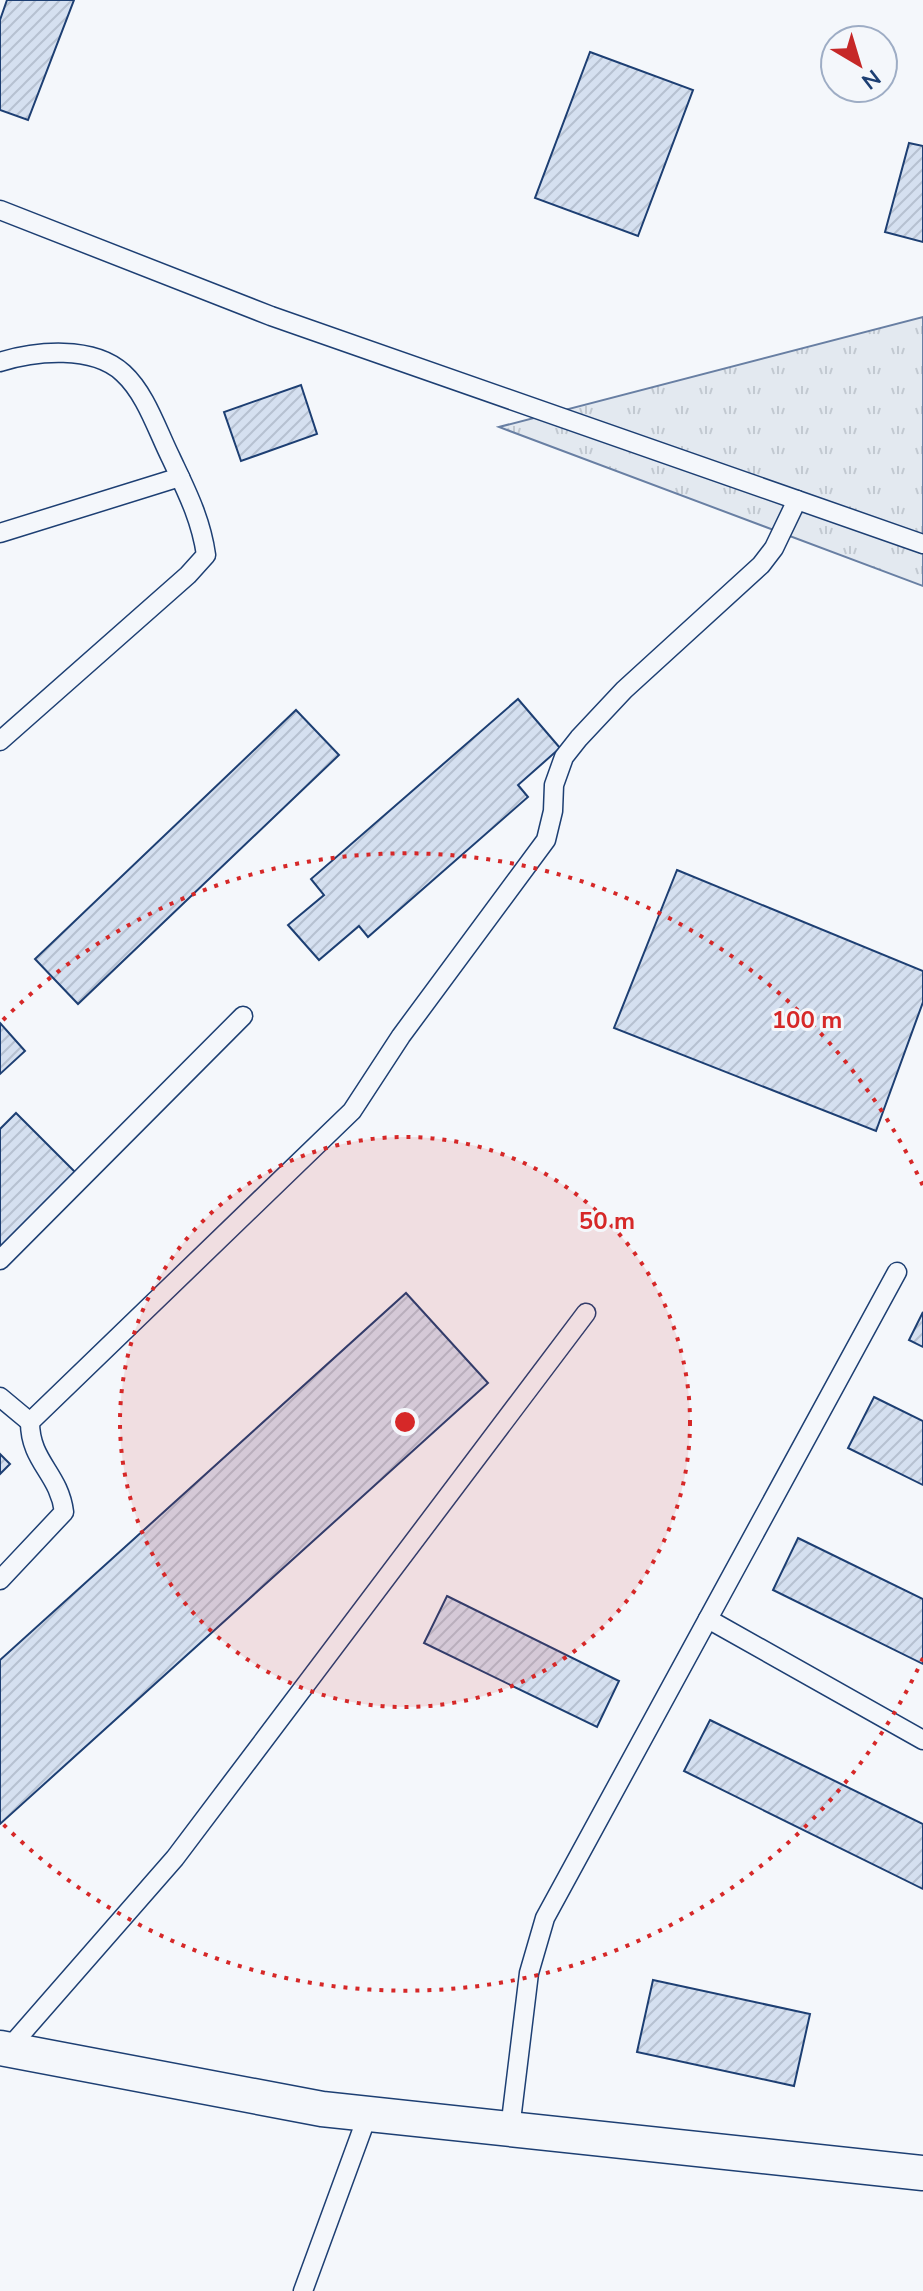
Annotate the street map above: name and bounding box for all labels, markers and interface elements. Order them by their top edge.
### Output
north arrow [819,24,899,104]
text: N [855,62,886,96]
text: 100 m [772,1004,842,1036]
text: 50 m [579,1205,635,1237]
centre of rings [391,1408,419,1436]

